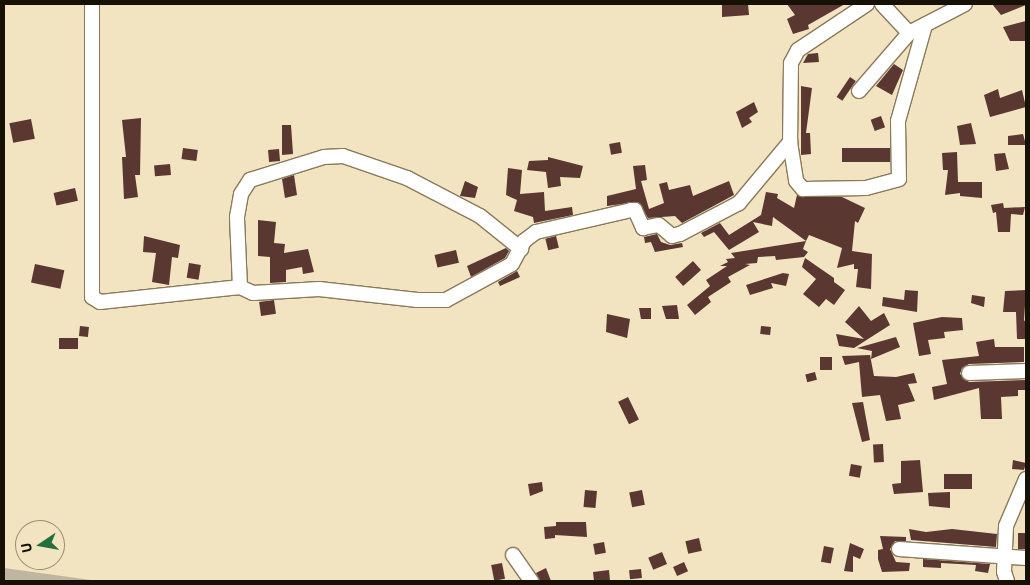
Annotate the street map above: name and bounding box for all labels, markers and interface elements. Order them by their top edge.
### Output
north arrow [15,520,65,570]
text: U [16,541,36,555]

